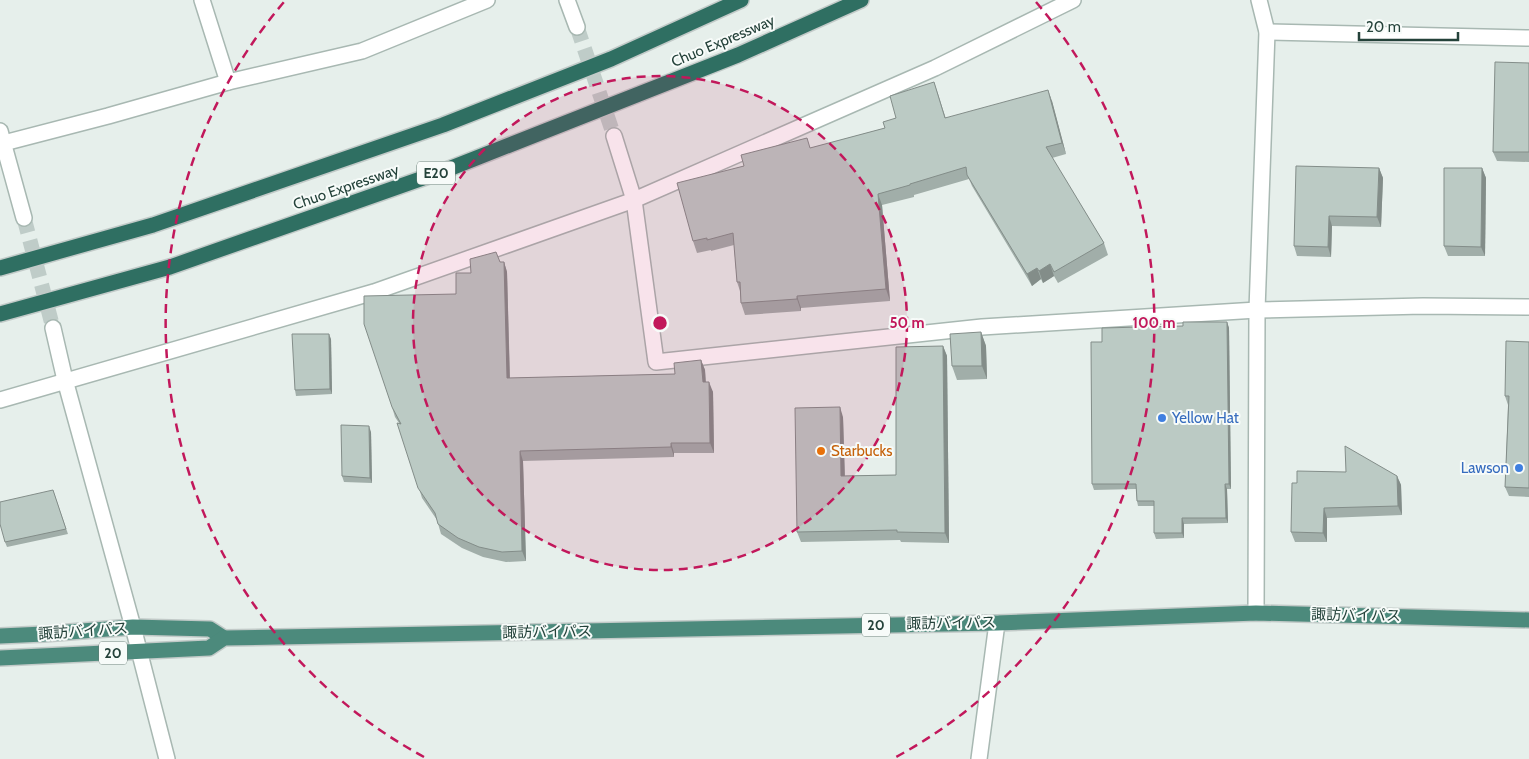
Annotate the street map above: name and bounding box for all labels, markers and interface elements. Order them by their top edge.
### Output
scale bar [1359,10,1458,42]
street label: Chuo Expressway [669,11,778,71]
text: 20 m [1366,18,1401,36]
street label: Chuo Expressway [291,160,402,214]
road number: E20 [417,162,455,184]
centre of rings [651,314,669,332]
text: 50 m [889,314,925,332]
text: 100 m [1132,314,1176,332]
place label: Yellow Hat [1171,409,1239,427]
marker: Yellow Hat [1156,412,1168,424]
place label: Starbucks [831,442,892,460]
marker: Starbucks [815,445,827,457]
place label: Lawson [1461,459,1509,477]
marker: Lawson [1513,462,1525,474]
street label: 諏訪バイパス [1311,605,1401,625]
street label: 諏訪バイパス [906,613,996,633]
road number: 20 [862,614,890,636]
street label: 諏訪バイパス [38,619,128,643]
street label: 諏訪バイパス [502,622,592,642]
road number: 20 [99,641,127,664]

